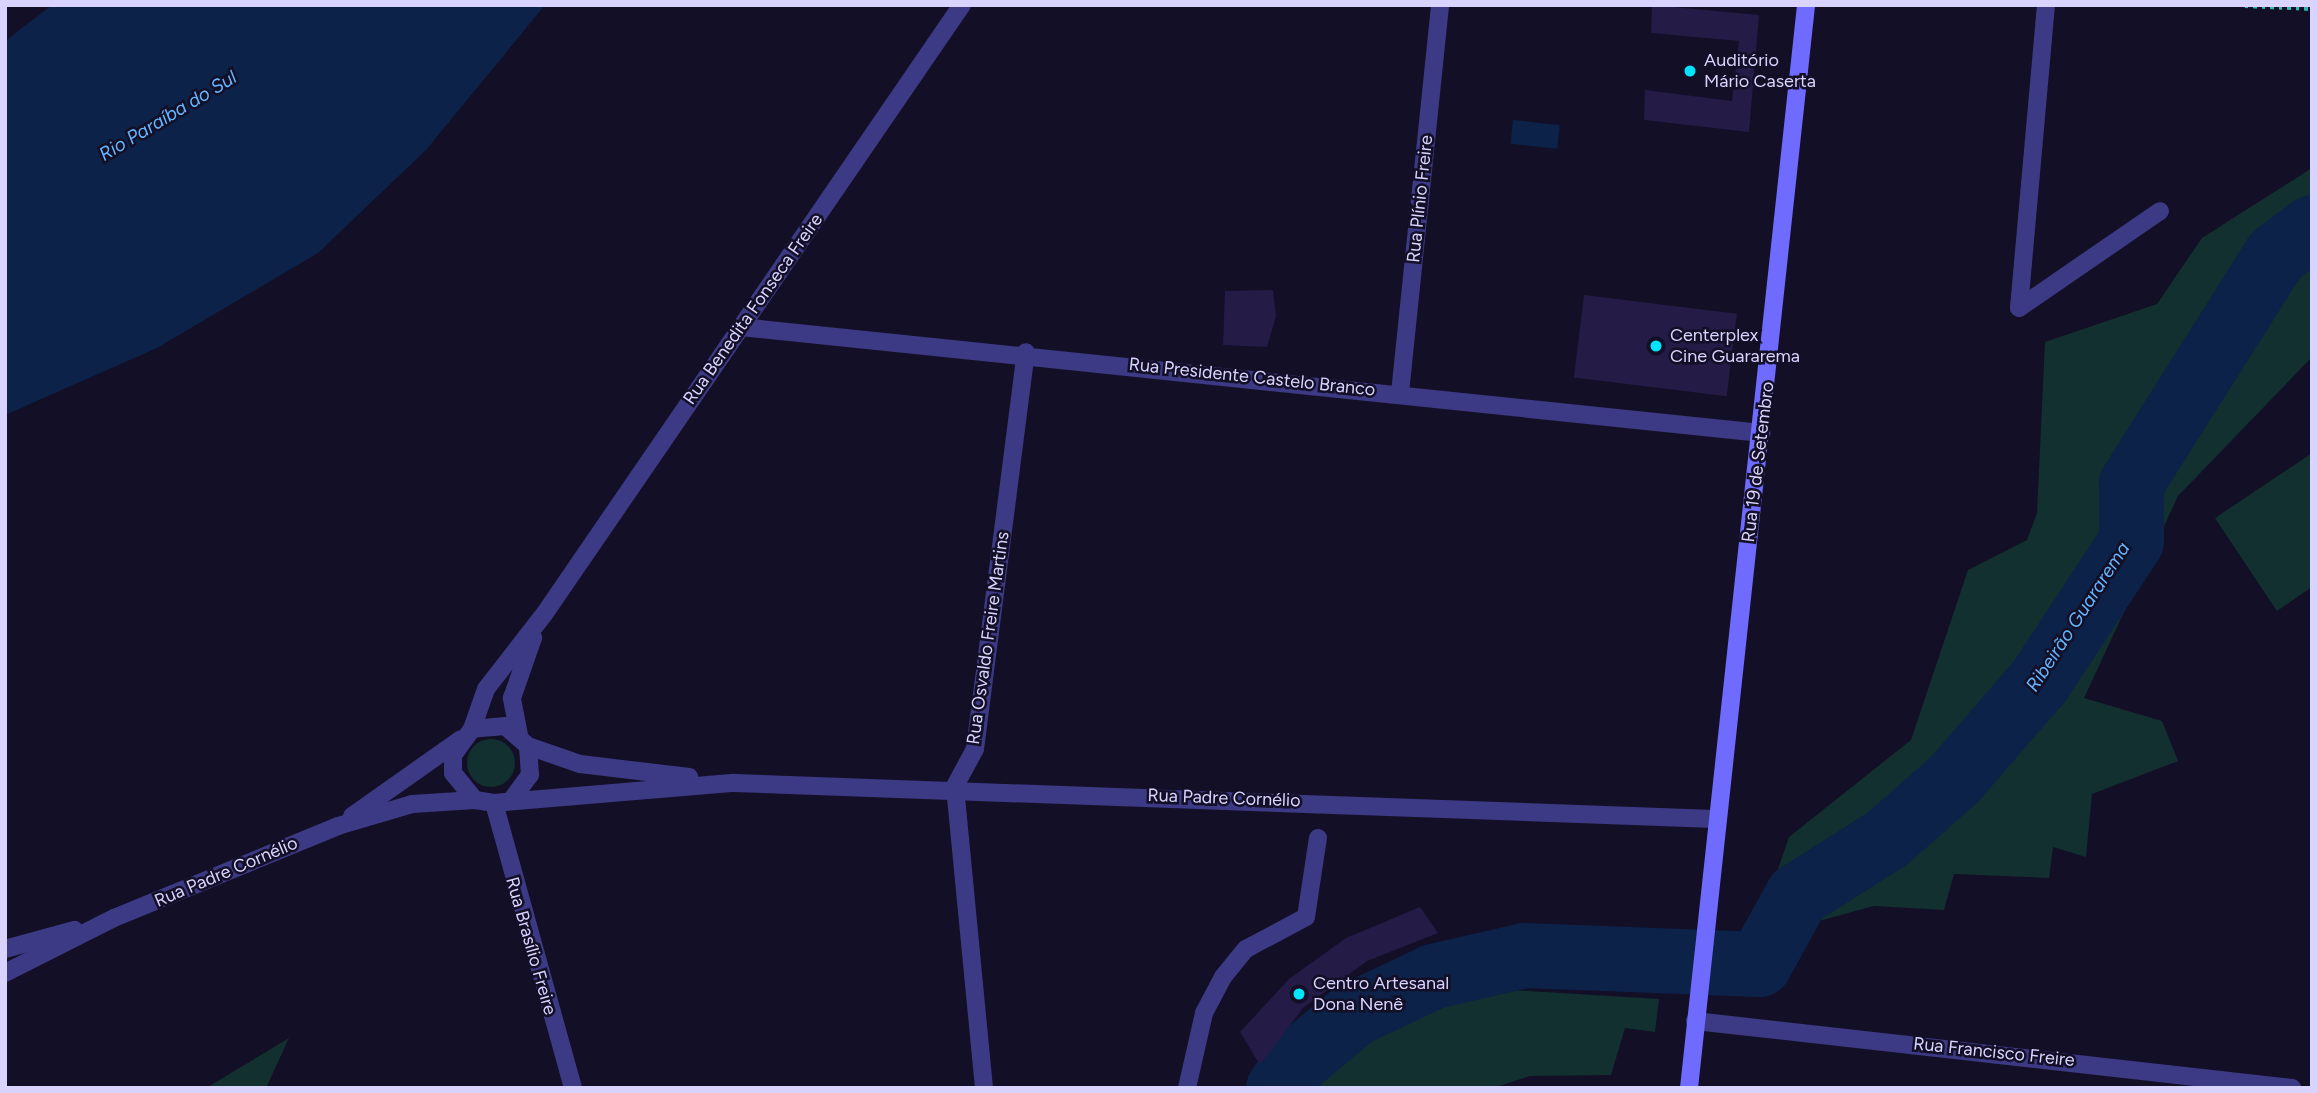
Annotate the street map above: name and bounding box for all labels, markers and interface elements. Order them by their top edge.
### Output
place label: Auditório Mário Caserta [1704,50,1816,92]
marker: Auditório Mário Caserta [1682,63,1698,79]
water label: Rio Paraíba do Sul [95,66,241,166]
street label: Rua Plínio Freire [1403,134,1437,264]
street label: Rua Benedita Fonseca Freire [679,209,827,409]
place label: Centerplex Cine Guararema [1670,325,1800,368]
marker: Centerplex Cine Guararema [1648,338,1664,354]
street label: Rua Presidente Castelo Branco [1128,353,1376,401]
street label: Rua 19 de Setembro [1737,380,1779,544]
street label: Rua Osvaldo Freire Martins [962,530,1014,746]
water label: Ribeirão Guararema [2021,538,2135,696]
street label: Rua Padre Cornélio [1147,785,1301,811]
street label: Rua Padre Cornélio [151,832,301,912]
street label: Rua Brasílio Freire [501,875,561,1017]
place label: Centro Artesanal Dona Nenê [1313,973,1449,1016]
marker: Centro Artesanal Dona Nenê [1291,986,1307,1002]
street label: Rua Francisco Freire [1912,1033,2076,1071]

